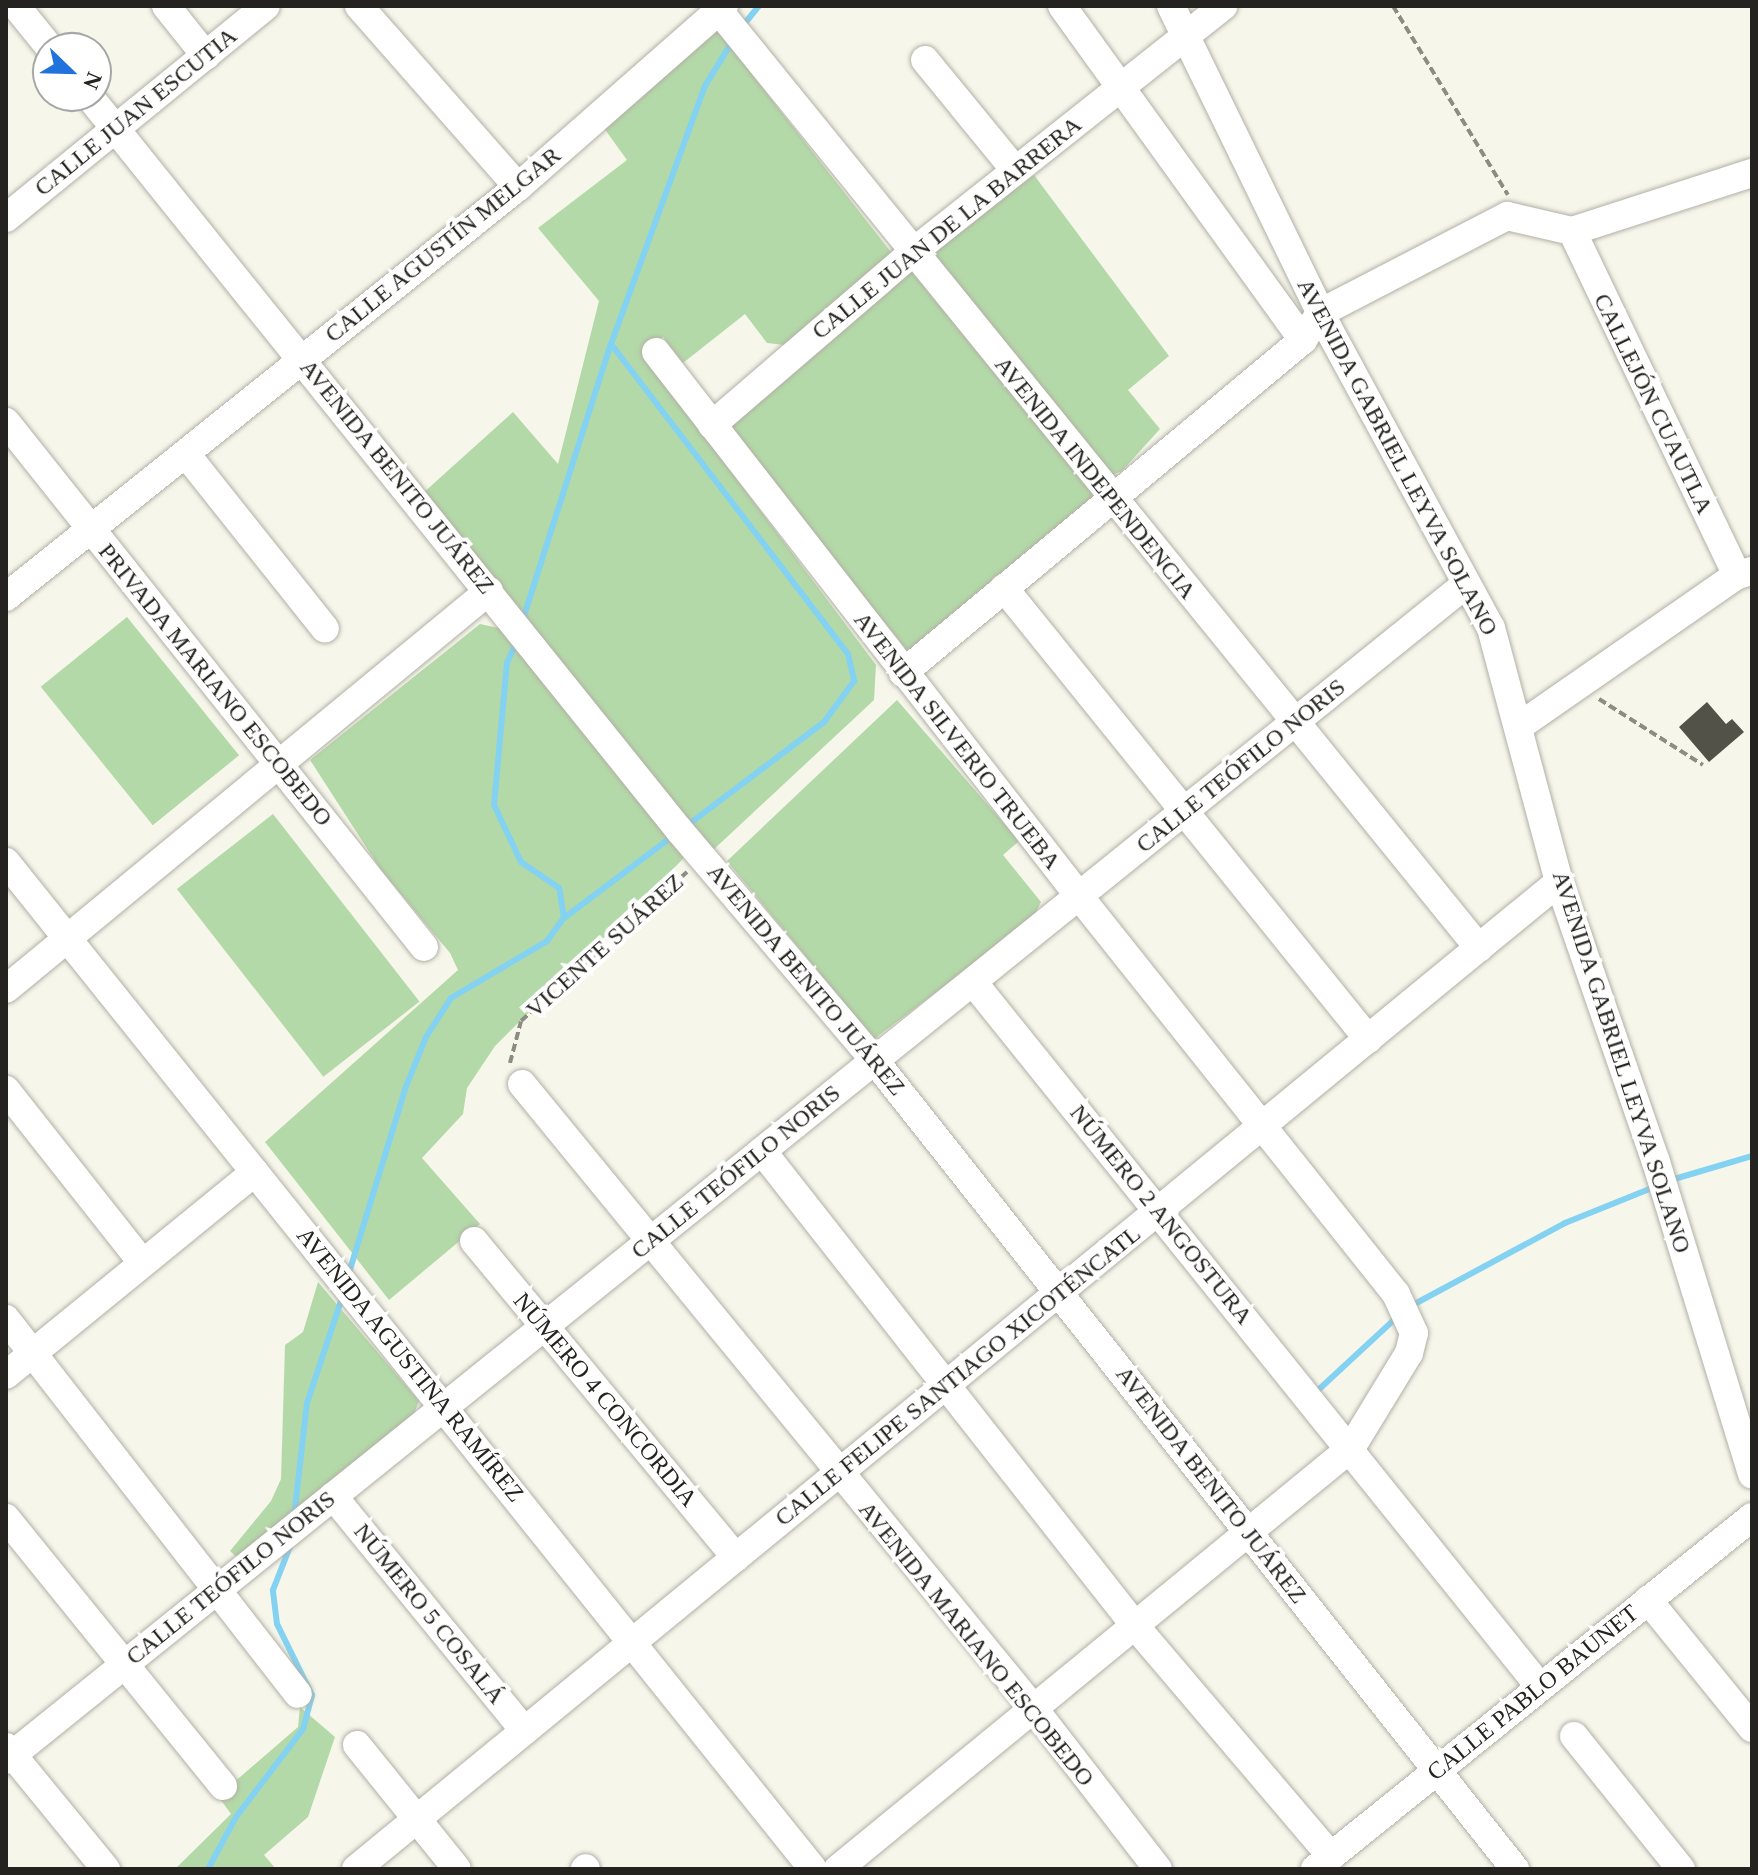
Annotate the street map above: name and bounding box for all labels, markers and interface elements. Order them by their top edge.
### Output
street label: CALLE JUAN ESCUTIA [29,22,243,202]
north arrow [32,32,112,112]
street label: CALLE JUAN DE LA BARRERA [806,110,1088,346]
street label: CALLE AGUSTÍN MELGAR [319,141,567,349]
street label: AVENIDA GABRIEL LEYVA SOLANO [1290,272,1504,642]
street label: CALLEJÓN CUAUTLA [1587,289,1719,519]
street label: AVENIDA INDEPENDENCIA [988,350,1202,606]
street label: AVENIDA BENITO JUÁREZ [293,353,501,601]
street label: PRIVADA MARIANO ESCOBEDO [91,537,339,833]
street label: AVENIDA SILVERIO TRUEBA [847,606,1067,876]
street label: CALLE TEÓFILO NORIS [1130,673,1352,859]
street label: AVENIDA BENITO JUÁREZ [700,858,912,1102]
street label: AVENIDA GABRIEL LEYVA SOLANO [1545,866,1697,1258]
street label: VICENTE SUÁREZ [520,868,690,1024]
street label: CALLE TEÓFILO NORIS [625,1079,847,1265]
street label: NÚMERO 2 ANGOSTURA [1063,1099,1259,1331]
street label: CALLE FELIPE SANTIAGO XICOTÉNCATL [769,1219,1147,1533]
street label: AVENIDA AGUSTINA RAMÍREZ [289,1220,531,1510]
street label: NÚMERO 4 CONCORDIA [507,1287,703,1513]
street label: AVENIDA BENITO JUÁREZ [1109,1360,1313,1610]
street label: CALLE TEÓFILO NORIS [120,1485,342,1671]
street label: AVENIDA MARIANO ESCOBEDO [852,1495,1100,1793]
street label: NÚMERO 5 COSALÁ [347,1518,511,1710]
street label: CALLE PABLO BAUNET [1422,1599,1644,1787]

